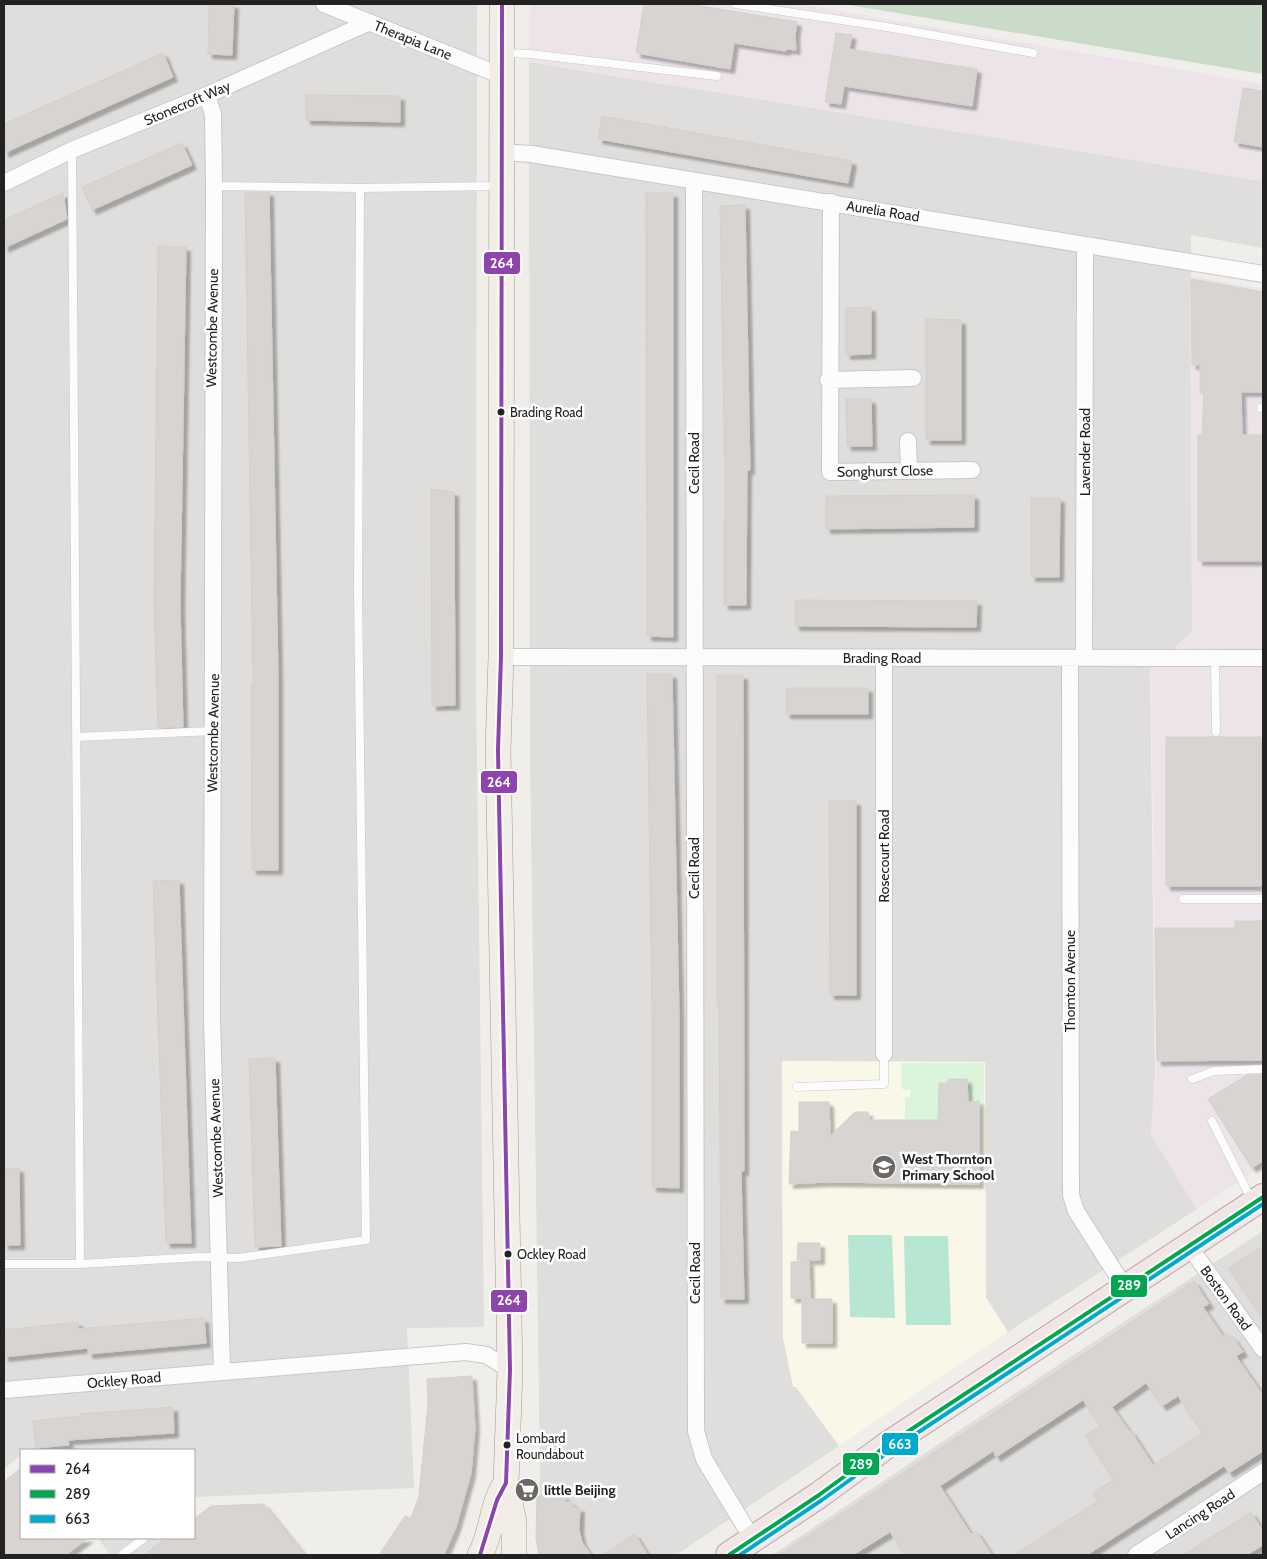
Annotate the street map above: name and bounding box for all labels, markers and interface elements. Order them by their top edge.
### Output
street label: Therapia Lane [371,16,455,64]
street label: Stonecroft Way [141,77,233,129]
street label: Aurelia Road [845,196,921,226]
line badge: 264 [483,251,521,275]
text: 264 [490,254,514,272]
street label: Westcombe Avenue [202,268,222,388]
place label: Brading Road [510,404,583,420]
marker: Brading Road [496,407,506,417]
street label: Lavender Road [1076,408,1094,496]
street label: Cecil Road [685,432,703,494]
street label: Songhurst Close [837,461,933,481]
street label: Brading Road [843,649,921,667]
street label: Westcombe Avenue [203,673,223,793]
line badge: 264 [480,770,518,794]
text: 264 [487,773,511,791]
street label: Rosecourt Road [875,810,893,902]
street label: Cecil Road [685,837,703,899]
street label: Thornton Avenue [1061,930,1079,1032]
street label: Westcombe Avenue [205,1078,227,1198]
place label: West Thornton Primary School [902,1150,995,1184]
school or university icon: West Thornton Primary School [871,1154,897,1180]
street label: Cecil Road [686,1242,704,1304]
place label: Ockley Road [517,1246,586,1262]
marker: Ockley Road [503,1249,513,1259]
street label: Boston Road [1197,1262,1255,1334]
line badge: 289 [1110,1274,1148,1298]
text: 289 [1117,1276,1141,1294]
line badge: 264 [490,1289,528,1313]
text: 264 [497,1291,521,1309]
street label: Ockley Road [86,1368,162,1392]
place label: Lombard Roundabout [516,1430,584,1462]
line badge: 663 [881,1432,919,1456]
text: 663 [888,1435,912,1453]
marker: Lombard Roundabout [502,1440,512,1450]
legend [20,1449,195,1539]
line badge: 289 [842,1452,880,1476]
text: 289 [849,1455,873,1473]
text: 264 [65,1460,90,1478]
supermarket icon: little Beijing [514,1477,540,1503]
place label: little Beijing [544,1481,615,1499]
text: 289 [65,1485,90,1503]
street label: Lancing Road [1162,1485,1238,1543]
text: 663 [65,1510,90,1528]

